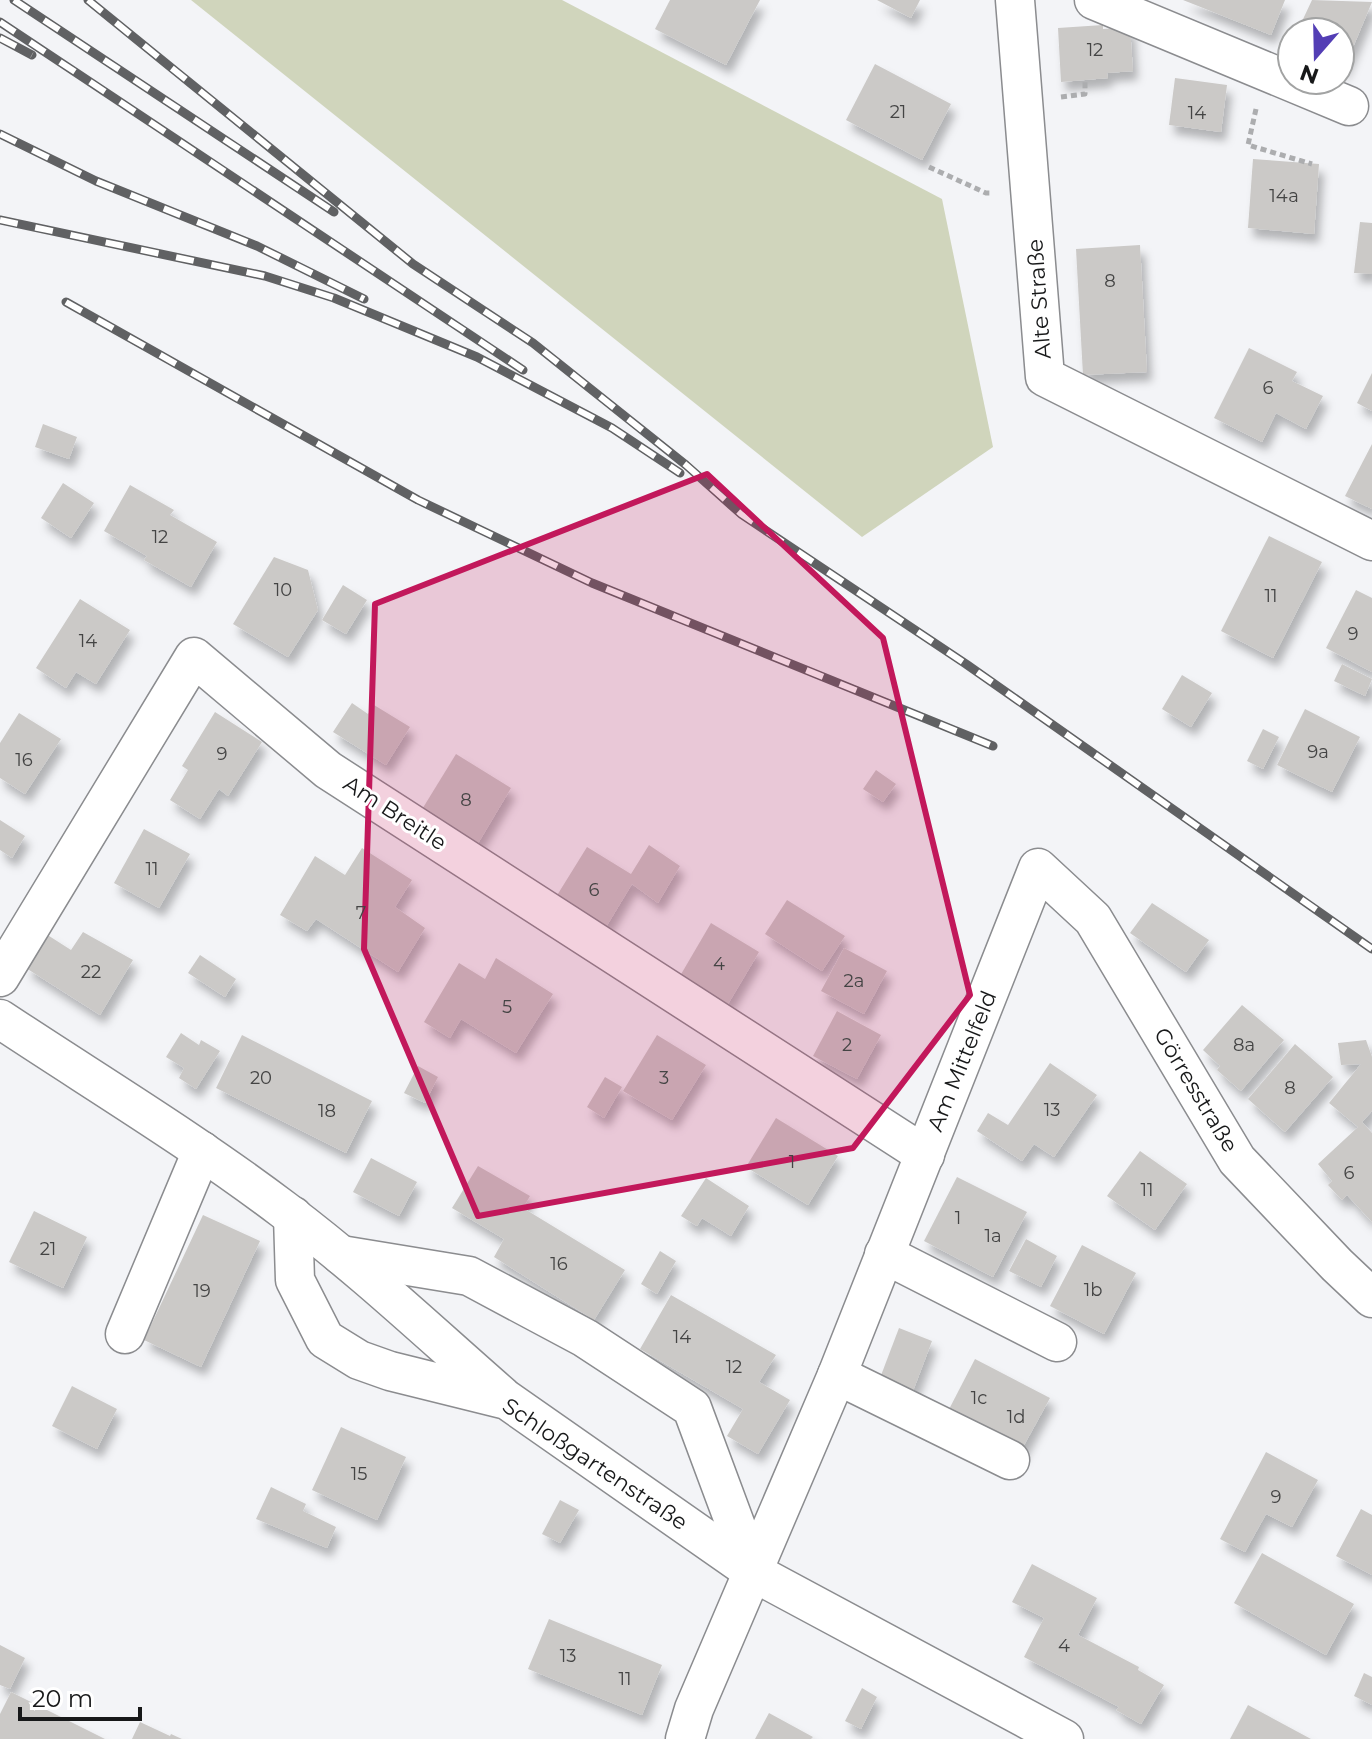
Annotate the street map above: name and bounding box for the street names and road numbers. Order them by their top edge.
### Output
street label: Alte Straße [1021,238,1057,360]
street label: Am Breitle [339,770,451,856]
street label: Am Mittelfeld [922,987,1002,1135]
street label: Görresstraße [1148,1023,1244,1157]
street label: Schloßgartenstraße [497,1392,693,1536]

